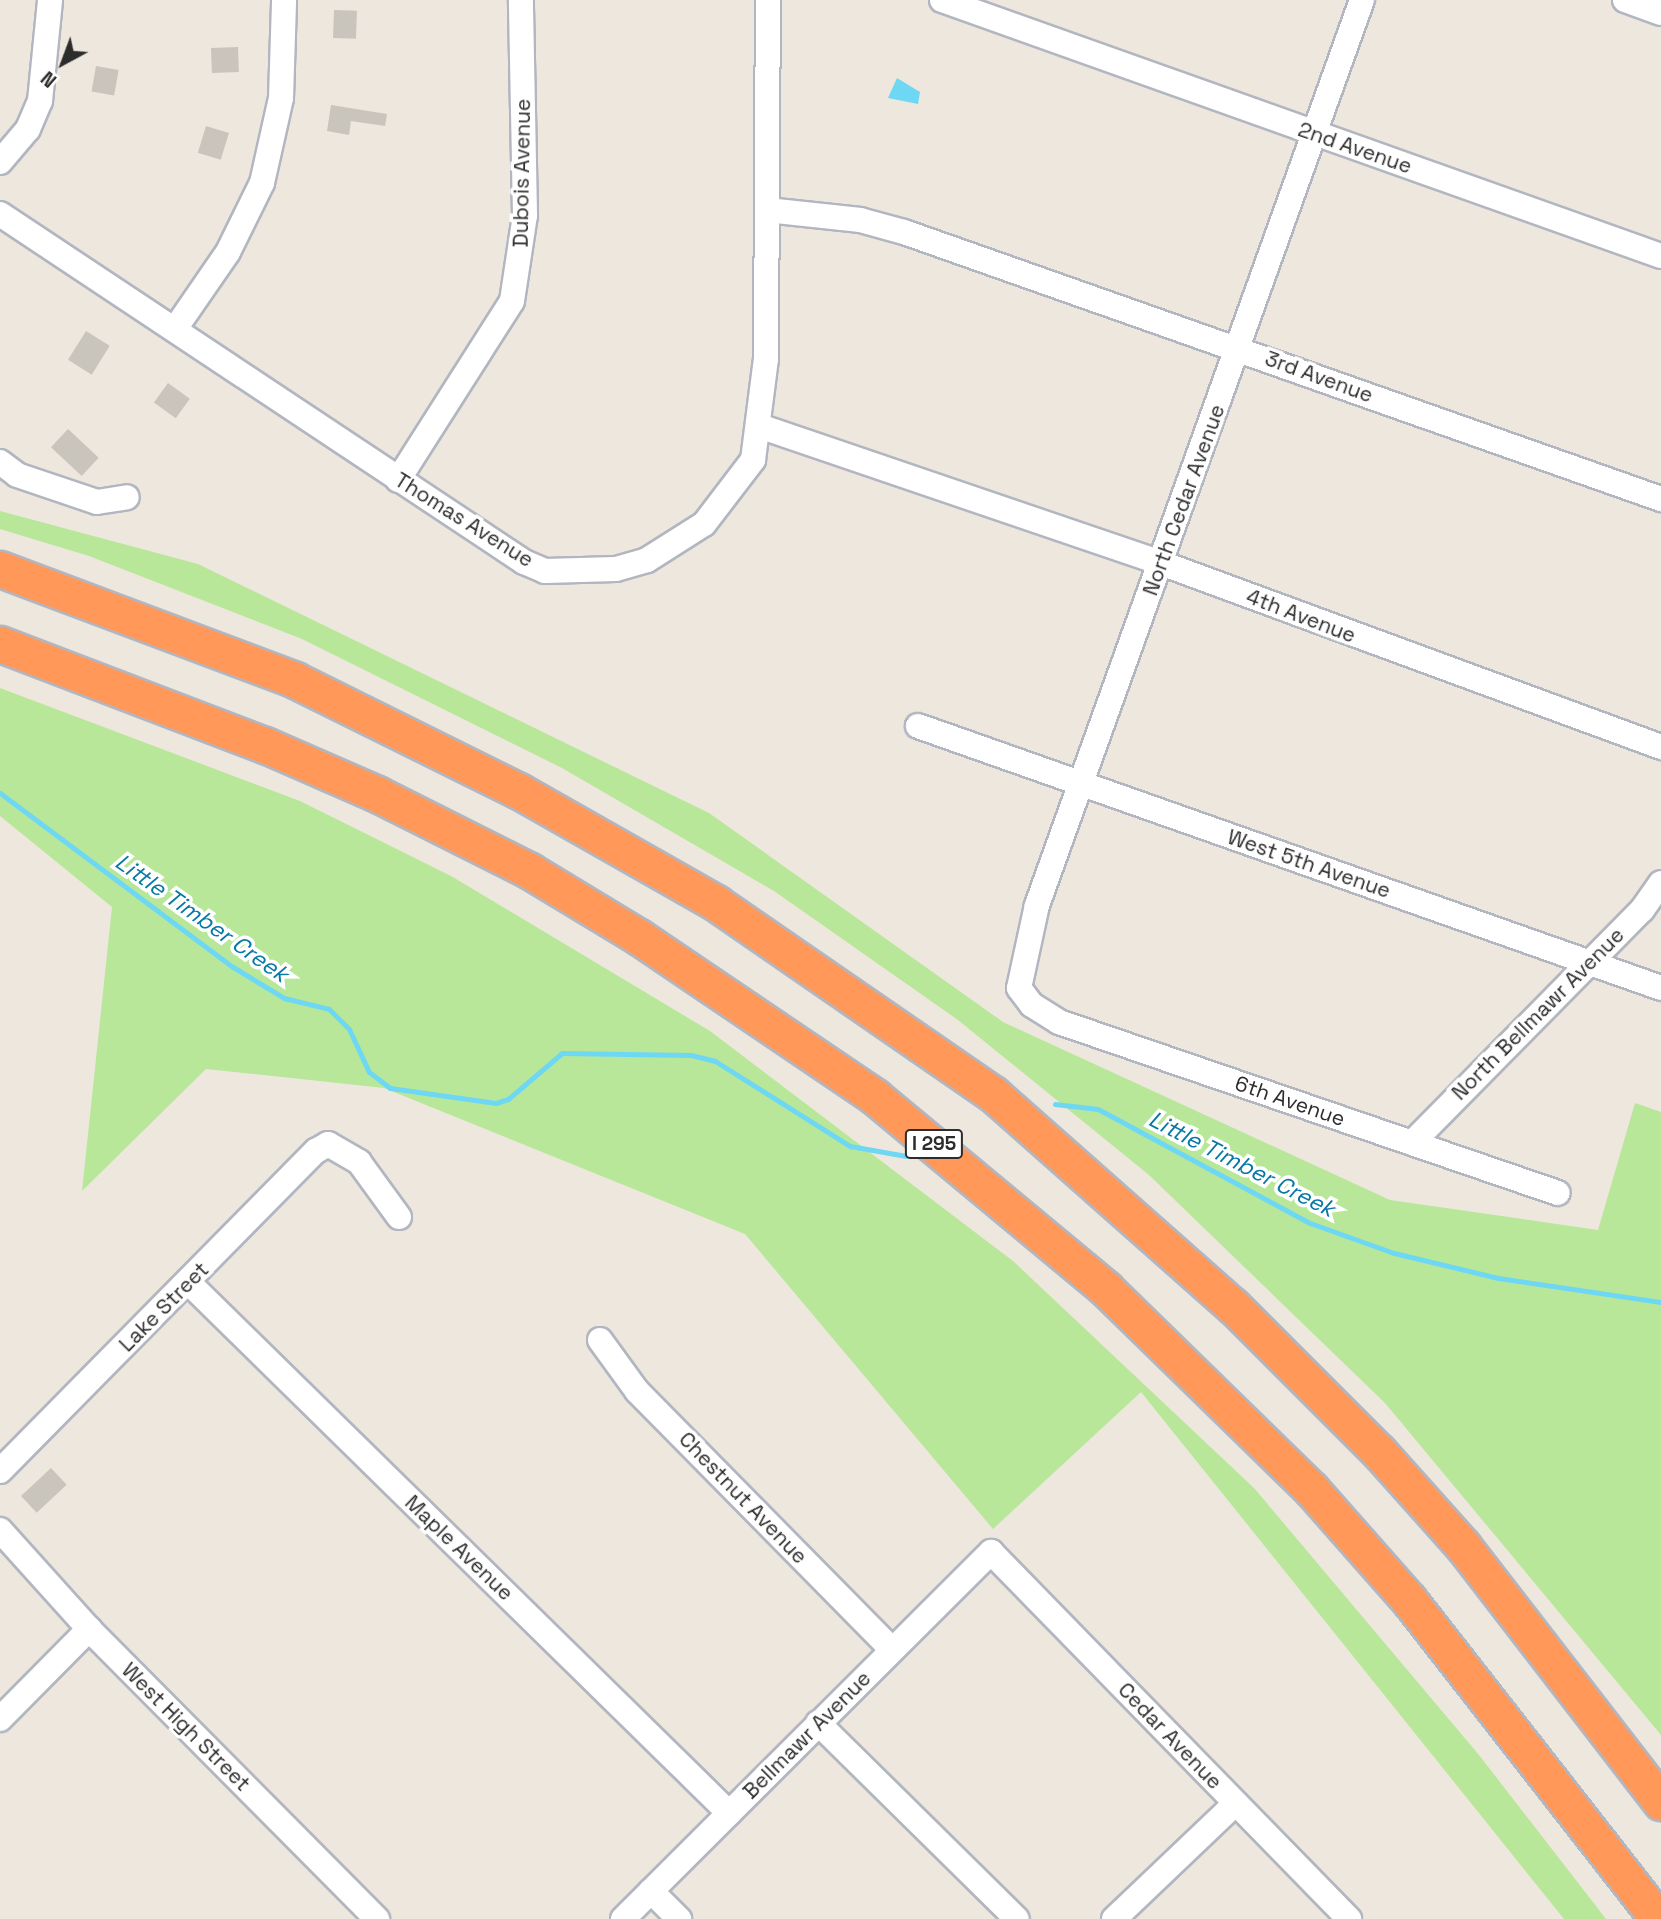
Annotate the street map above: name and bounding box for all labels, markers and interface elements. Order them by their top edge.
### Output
north arrow [28,28,98,98]
text: N [36,66,62,93]
street label: Dubois Avenue [508,98,536,248]
street label: 2nd Avenue [1295,117,1415,179]
street label: 3rd Avenue [1261,346,1377,408]
street label: North Cedar Avenue [1138,401,1230,599]
street label: Thomas Avenue [390,467,538,573]
street label: 4th Avenue [1243,584,1359,648]
street label: West 5th Avenue [1224,824,1394,904]
water label: Little Timber Creek [110,848,294,988]
street label: North Bellmawr Avenue [1446,922,1630,1106]
street label: 6th Avenue [1232,1070,1348,1132]
water label: Little Timber Creek [1144,1105,1340,1223]
road number: I 295 [904,1128,964,1160]
street label: Lake Street [114,1257,214,1357]
street label: Chestnut Avenue [673,1427,813,1569]
street label: Maple Avenue [400,1490,518,1606]
street label: West High Street [117,1658,255,1796]
street label: Bellmawr Avenue [738,1666,876,1804]
street label: Cedar Avenue [1113,1677,1227,1795]

